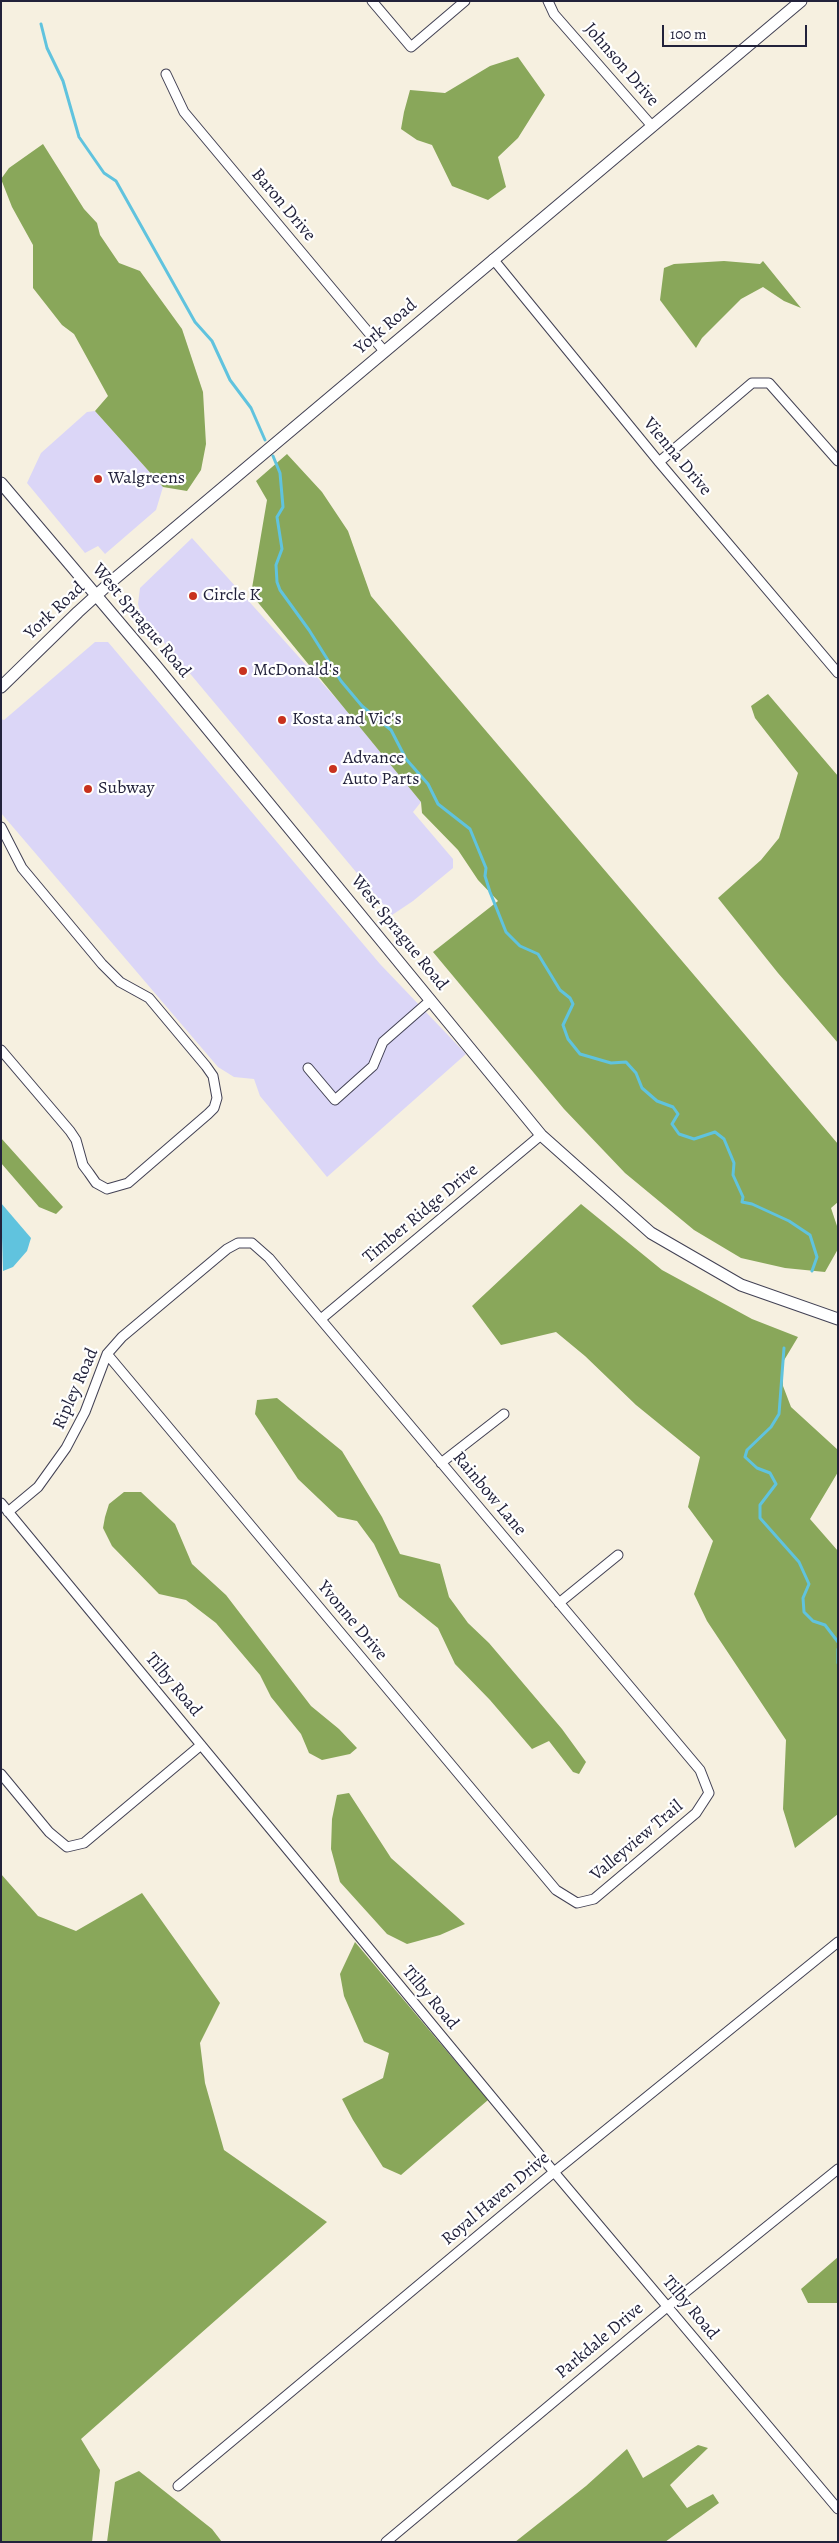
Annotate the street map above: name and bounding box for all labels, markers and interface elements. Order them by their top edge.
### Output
scale bar [664,15,809,47]
street label: Johnson Drive [579,19,663,111]
text: 100 m [670,24,707,44]
street label: Baron Drive [246,164,320,246]
street label: York Road [350,295,422,359]
street label: Vienna Drive [638,413,716,501]
place label: Walgreens [108,468,185,490]
marker: Walgreens [92,473,104,485]
street label: West Sprague Road [87,560,195,682]
street label: York Road [20,578,90,644]
place label: Circle K [203,585,261,607]
marker: Circle K [187,590,199,602]
place label: McDonald's [253,660,339,682]
marker: McDonald's [237,665,249,677]
place label: Kosta and Vic's [292,709,402,731]
marker: Kosta and Vic's [276,714,288,726]
place label: Advance Auto Parts [343,748,419,791]
marker: Advance Auto Parts [327,763,339,775]
place label: Subway [98,778,155,800]
marker: Subway [82,783,94,795]
street label: West Sprague Road [346,871,452,995]
street label: Timber Ridge Drive [359,1160,483,1268]
street label: Ripley Road [48,1345,104,1433]
street label: Rainbow Lane [447,1447,531,1541]
street label: Yvonne Drive [312,1577,392,1665]
street label: Tilby Road [140,1649,206,1721]
street label: Valleyview Trail [586,1796,688,1886]
street label: Tilby Road [397,1962,463,2034]
street label: Royal Haven Drive [438,2148,554,2250]
street label: Tilby Road [657,2272,723,2344]
street label: Parkdale Drive [552,2298,648,2384]

